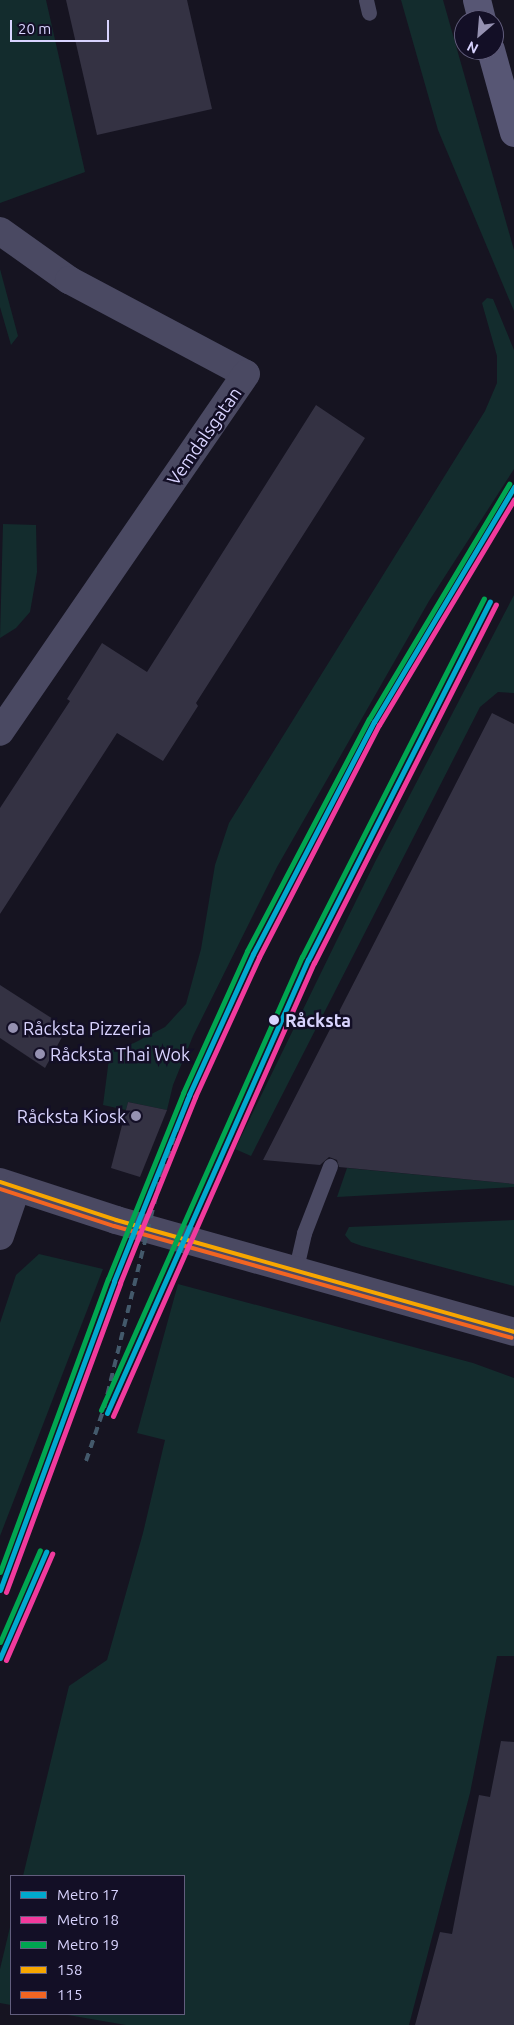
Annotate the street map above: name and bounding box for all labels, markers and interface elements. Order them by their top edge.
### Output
scale bar [12,10,111,42]
north arrow [454,10,504,60]
text: 20 m [18,20,51,37]
text: N [464,38,481,57]
street label: Vemdalsgatan [162,383,246,489]
place label: Råcksta [285,1009,351,1031]
marker: Råcksta [267,1013,281,1027]
place label: Råcksta Pizzeria [23,1017,151,1039]
marker: Råcksta Pizzeria [7,1022,19,1034]
place label: Råcksta Thai Wok [50,1043,190,1065]
marker: Råcksta Thai Wok [34,1048,46,1060]
place label: Råcksta Kiosk [17,1105,126,1127]
marker: Råcksta Kiosk [130,1110,142,1122]
legend [10,1875,185,2015]
text: Metro 17 [57,1886,119,1903]
text: Metro 18 [57,1911,119,1928]
text: Metro 19 [57,1936,119,1953]
text: 158 [57,1961,82,1978]
text: 115 [57,1986,82,2003]

